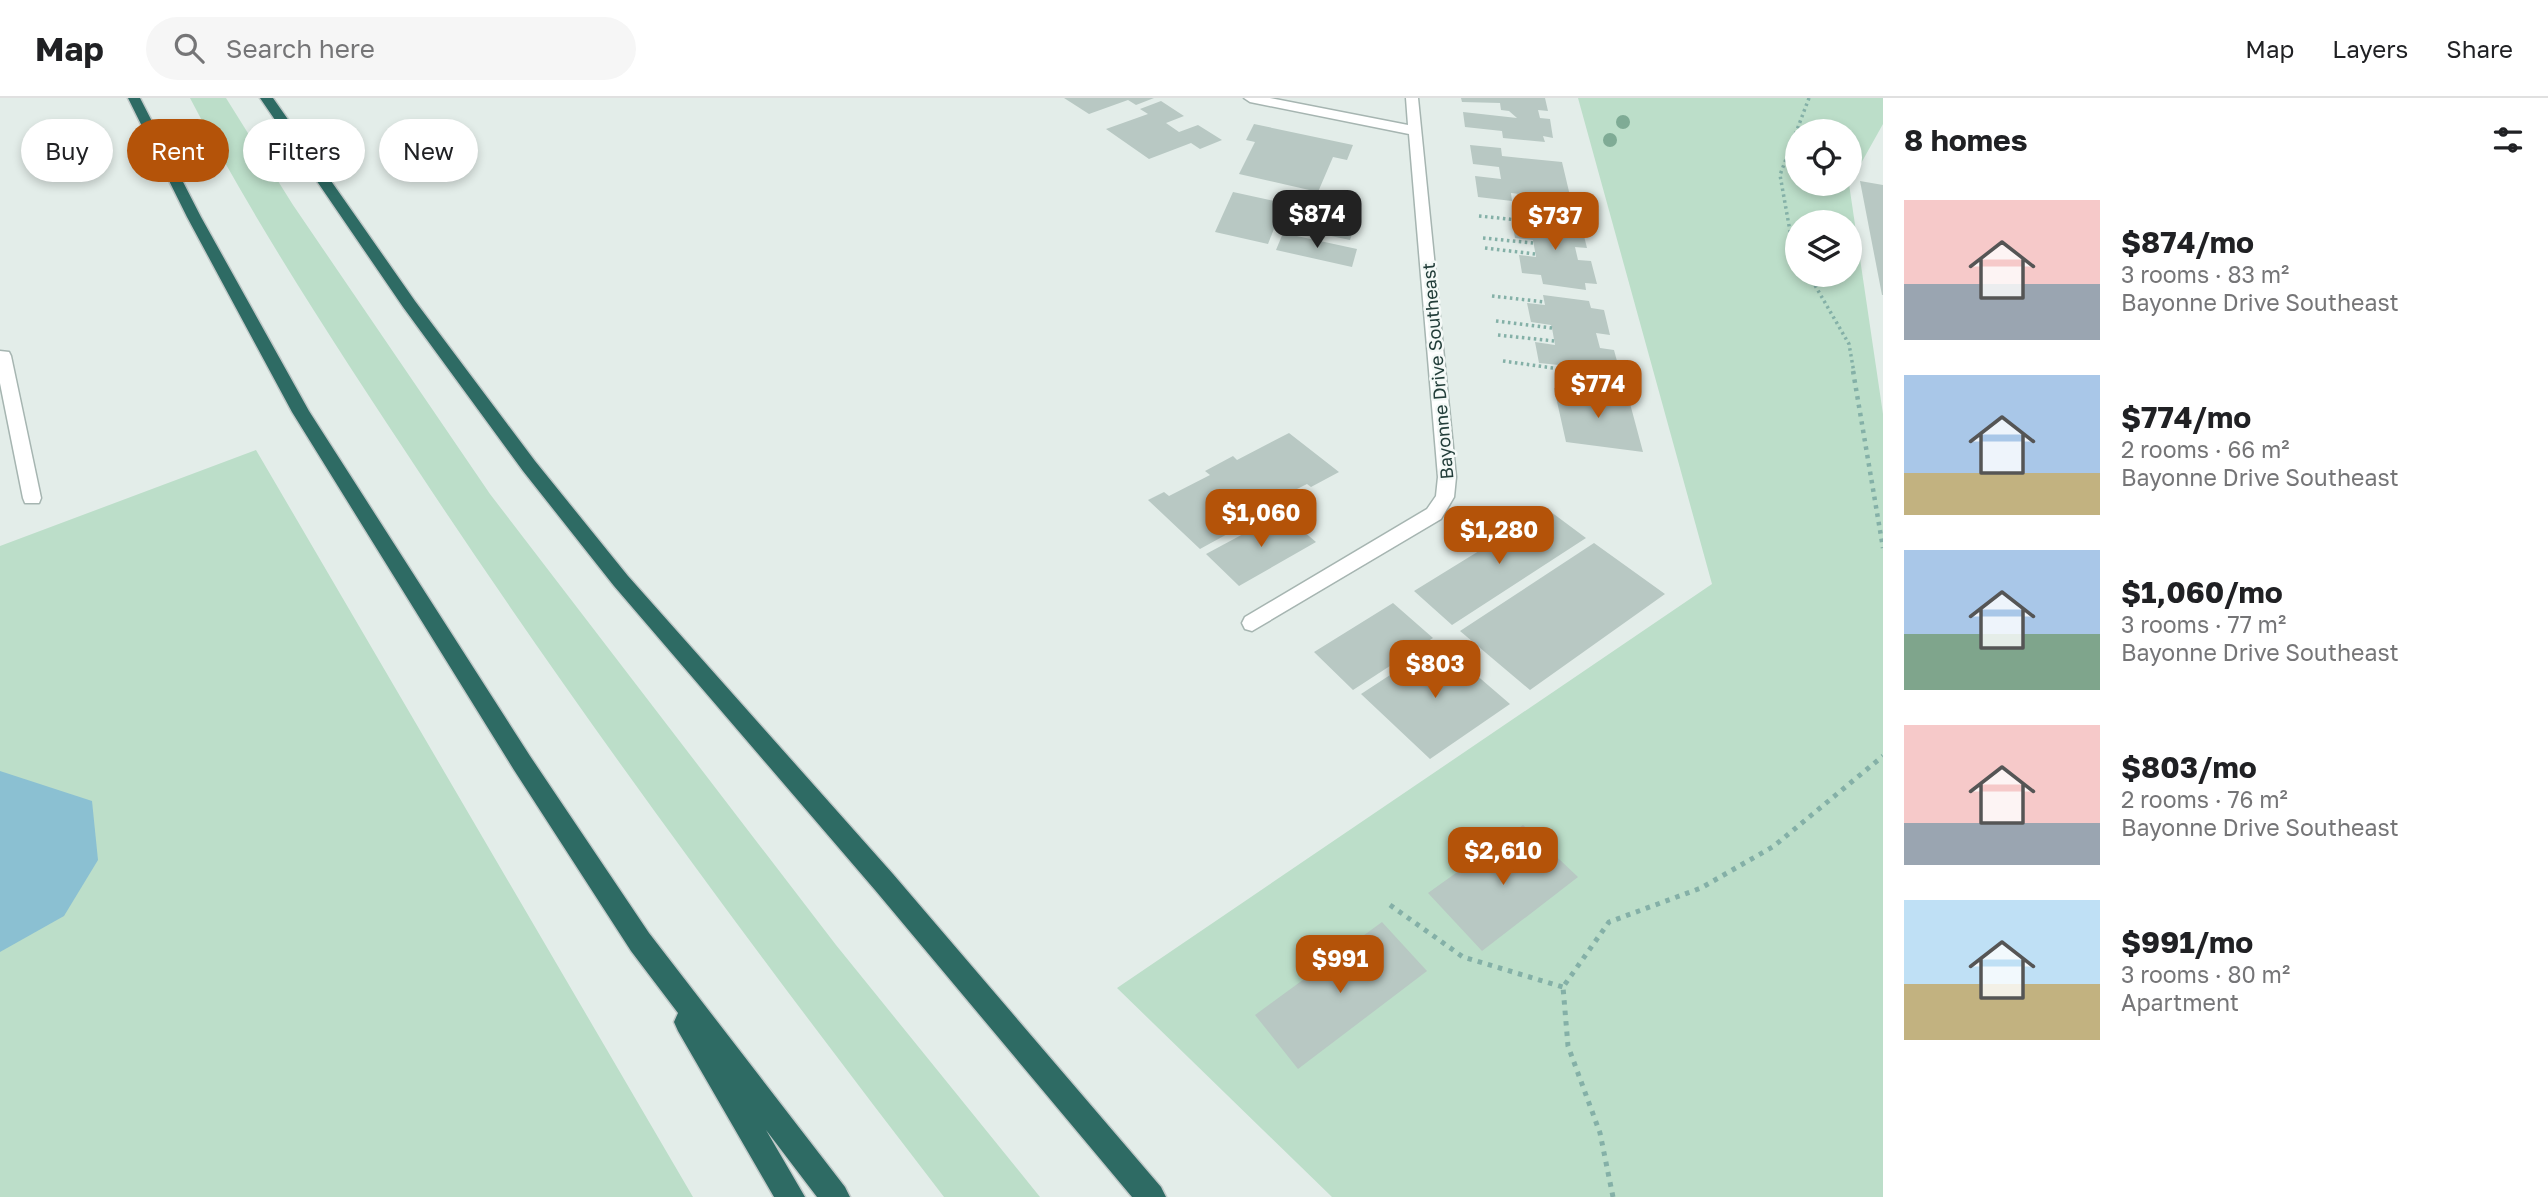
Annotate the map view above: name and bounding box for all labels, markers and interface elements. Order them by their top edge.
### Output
search box [146,17,636,80]
text: Map [35,29,104,68]
icon: search [170,29,208,67]
text: Search here [226,33,375,64]
text: Map [2245,34,2294,63]
text: Layers [2332,34,2408,63]
text: Share [2446,34,2513,63]
chip: Buy [21,119,113,182]
chip: Rent [127,119,229,182]
chip: Filters [243,119,365,182]
chip: New [379,119,478,182]
map controls [1785,119,1862,287]
button: locate [1785,119,1862,196]
icon: filters [2489,121,2527,159]
text: 8 homes [1904,122,2028,158]
pin: $874 [1276,190,1358,250]
pin: $737 [1514,192,1596,252]
text: $874 [1288,199,1346,227]
text: $737 [1528,201,1582,229]
button: layers [1785,210,1862,287]
text: $874/mo [2121,224,2254,260]
icon: home [1960,228,2044,312]
text: 3 rooms · 83 m² [2121,260,2289,288]
street label: Bayonne Drive Southeast [1417,262,1457,480]
text: Bayonne Drive Southeast [2121,288,2399,316]
pin: $774 [1557,360,1639,420]
text: $774 [1571,369,1625,397]
text: $774/mo [2121,399,2251,435]
icon: home [1960,403,2044,487]
text: 2 rooms · 66 m² [2121,435,2290,463]
text: Bayonne Drive Southeast [2121,463,2399,491]
pin: $1,060 [1204,490,1318,549]
text: $1,060 [1221,498,1301,526]
pin: $1,280 [1442,506,1556,566]
text: $1,280 [1460,515,1538,543]
text: $1,060/mo [2121,574,2283,610]
icon: home [1960,578,2044,662]
text: 3 rooms · 77 m² [2121,610,2286,638]
text: Bayonne Drive Southeast [2121,638,2399,666]
pin: $803 [1394,640,1476,700]
text: $803 [1405,649,1465,677]
text: $803/mo [2121,749,2257,785]
icon: home [1960,753,2044,837]
text: 2 rooms · 76 m² [2121,785,2288,813]
text: Bayonne Drive Southeast [2121,813,2399,841]
pin: $2,610 [1446,828,1560,887]
text: $2,610 [1464,836,1542,864]
text: $991/mo [2121,924,2253,960]
icon: home [1960,928,2044,1012]
pin: $991 [1299,936,1381,995]
text: $991 [1312,944,1368,972]
text: 3 rooms · 80 m² [2121,960,2290,988]
text: Apartment [2121,988,2239,1016]

